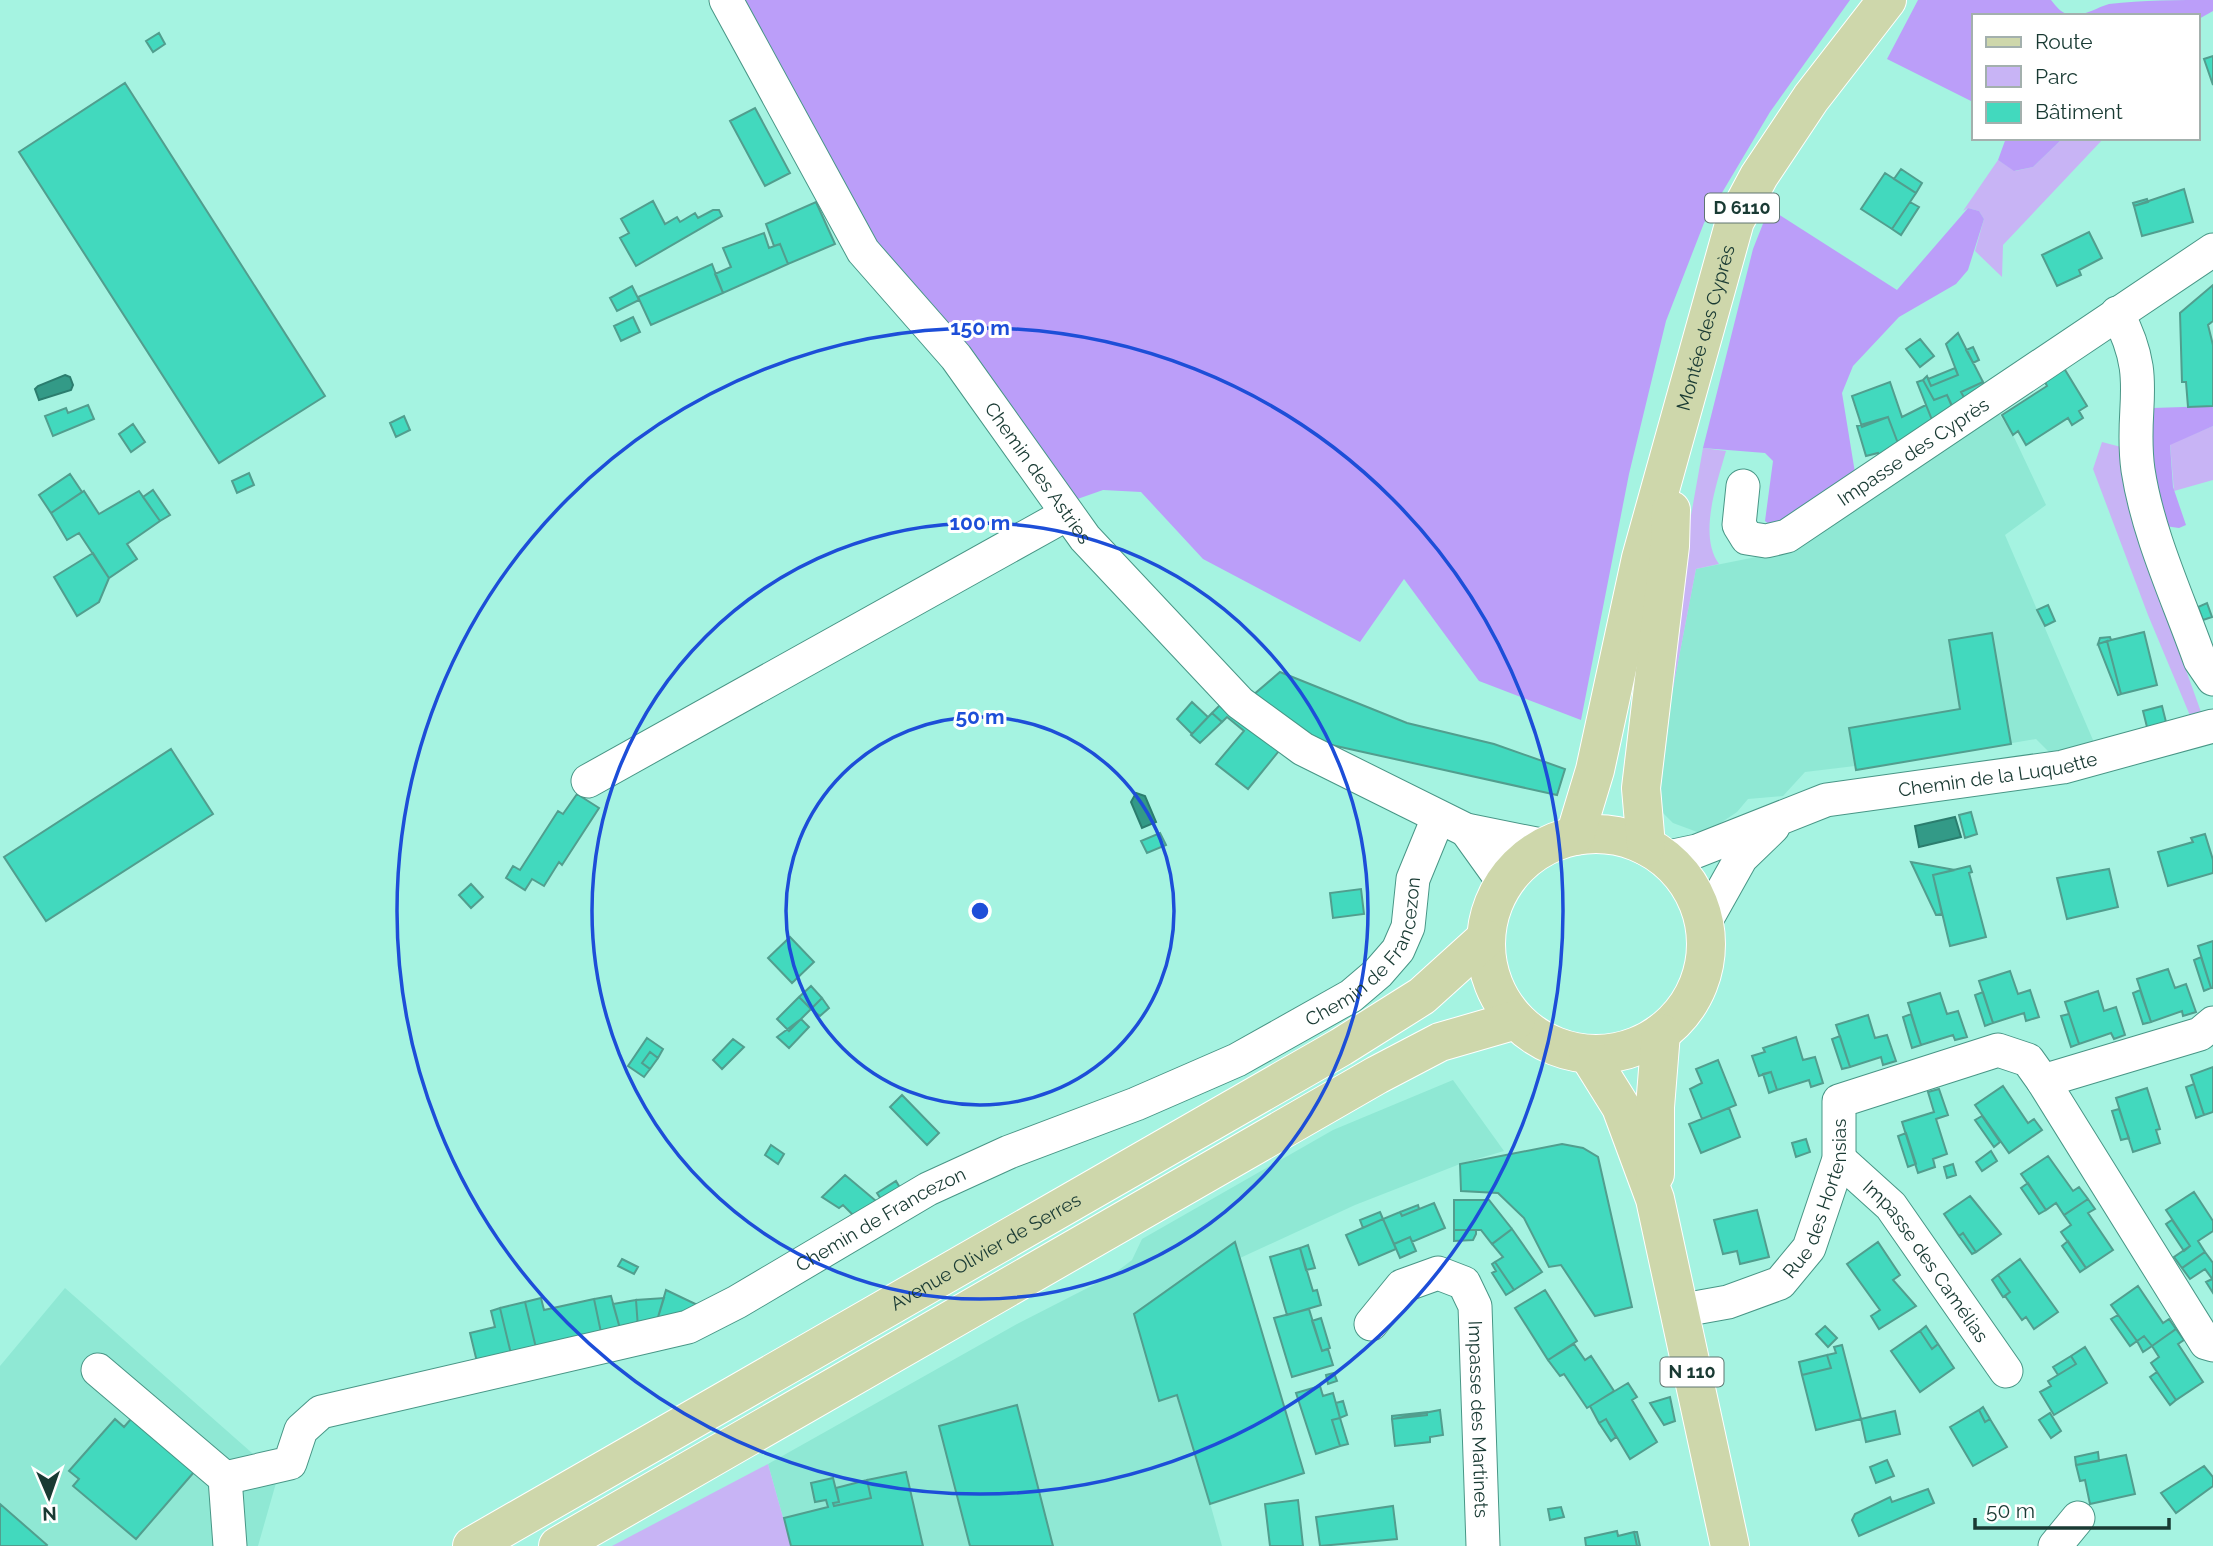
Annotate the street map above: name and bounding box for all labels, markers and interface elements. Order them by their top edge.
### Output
legend [1972,14,2199,140]
text: Route [2035,29,2093,54]
text: Parc [2035,64,2078,89]
text: Bâtiment [2035,99,2123,124]
road number: D 6110 [1705,194,1779,223]
street label: Montée des Cyprès [1672,242,1739,413]
text: 150 m [950,315,1010,340]
street label: Impasse des Cyprès [1833,393,1993,510]
street label: Chemin des Astries [981,398,1096,548]
text: 100 m [950,510,1010,535]
text: 50 m [955,704,1005,729]
street label: Chemin de la Luquette [1897,747,2100,801]
street label: Chemin de Francezon [1301,876,1424,1030]
centre of rings [968,899,992,923]
street label: Rue des Hortensias [1778,1119,1850,1282]
street label: Chemin de Francezon [791,1162,969,1276]
street label: Impasse des Camélias [1859,1175,1993,1346]
street label: Avenue Olivier de Serres [886,1188,1084,1314]
street label: Impasse des Martinets [1464,1320,1493,1518]
road number: N 110 [1660,1358,1724,1386]
north arrow [14,1462,84,1532]
scale bar [1975,1486,2169,1530]
text: 50 m [1986,1498,2035,1523]
text: N [42,1503,57,1525]

